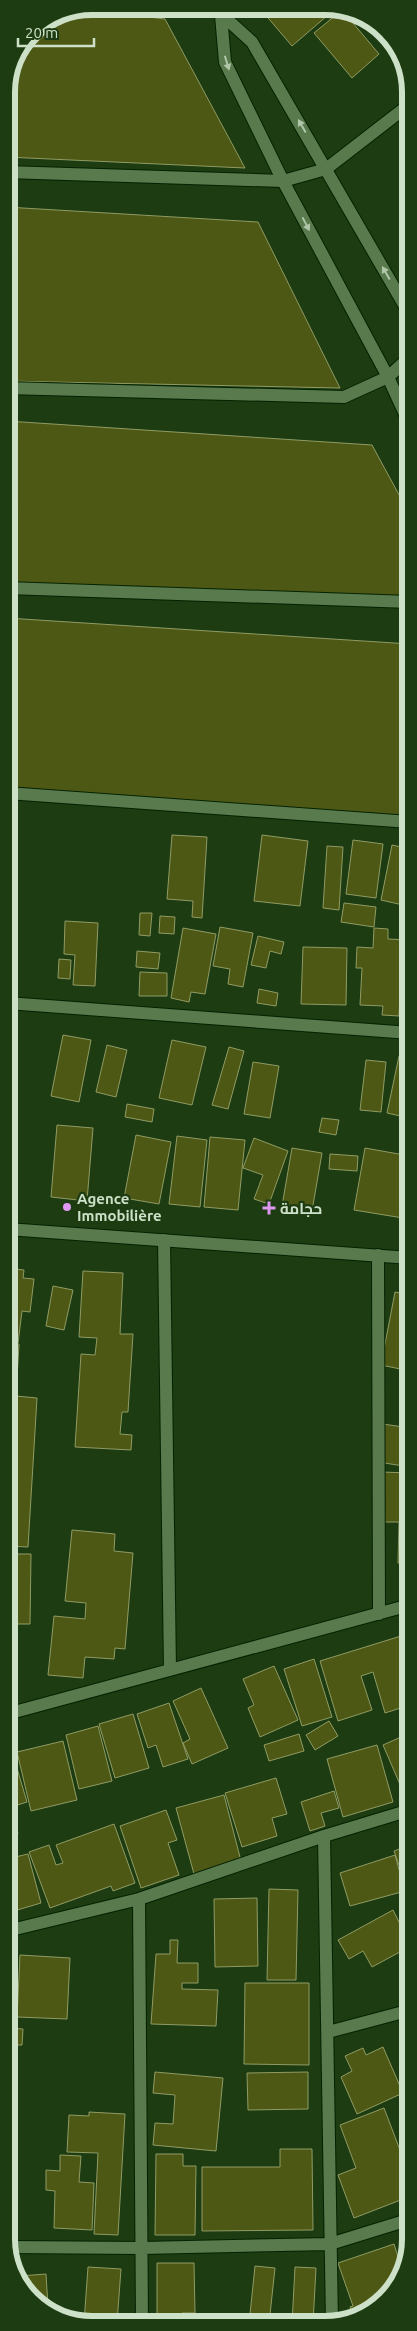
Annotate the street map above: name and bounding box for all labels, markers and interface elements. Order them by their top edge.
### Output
scale bar [18,15,94,47]
text: 20 m [25,24,58,41]
one-way arrow [223,56,231,71]
one-way arrow [297,120,306,133]
one-way arrow [302,216,310,231]
one-way arrow [382,266,390,280]
place label: Agence Immobilière [77,1190,162,1224]
place label: حجامة [280,1200,322,1217]
marker: Agence Immobilière [61,1201,73,1213]
marker: حجامة [262,1201,276,1215]

